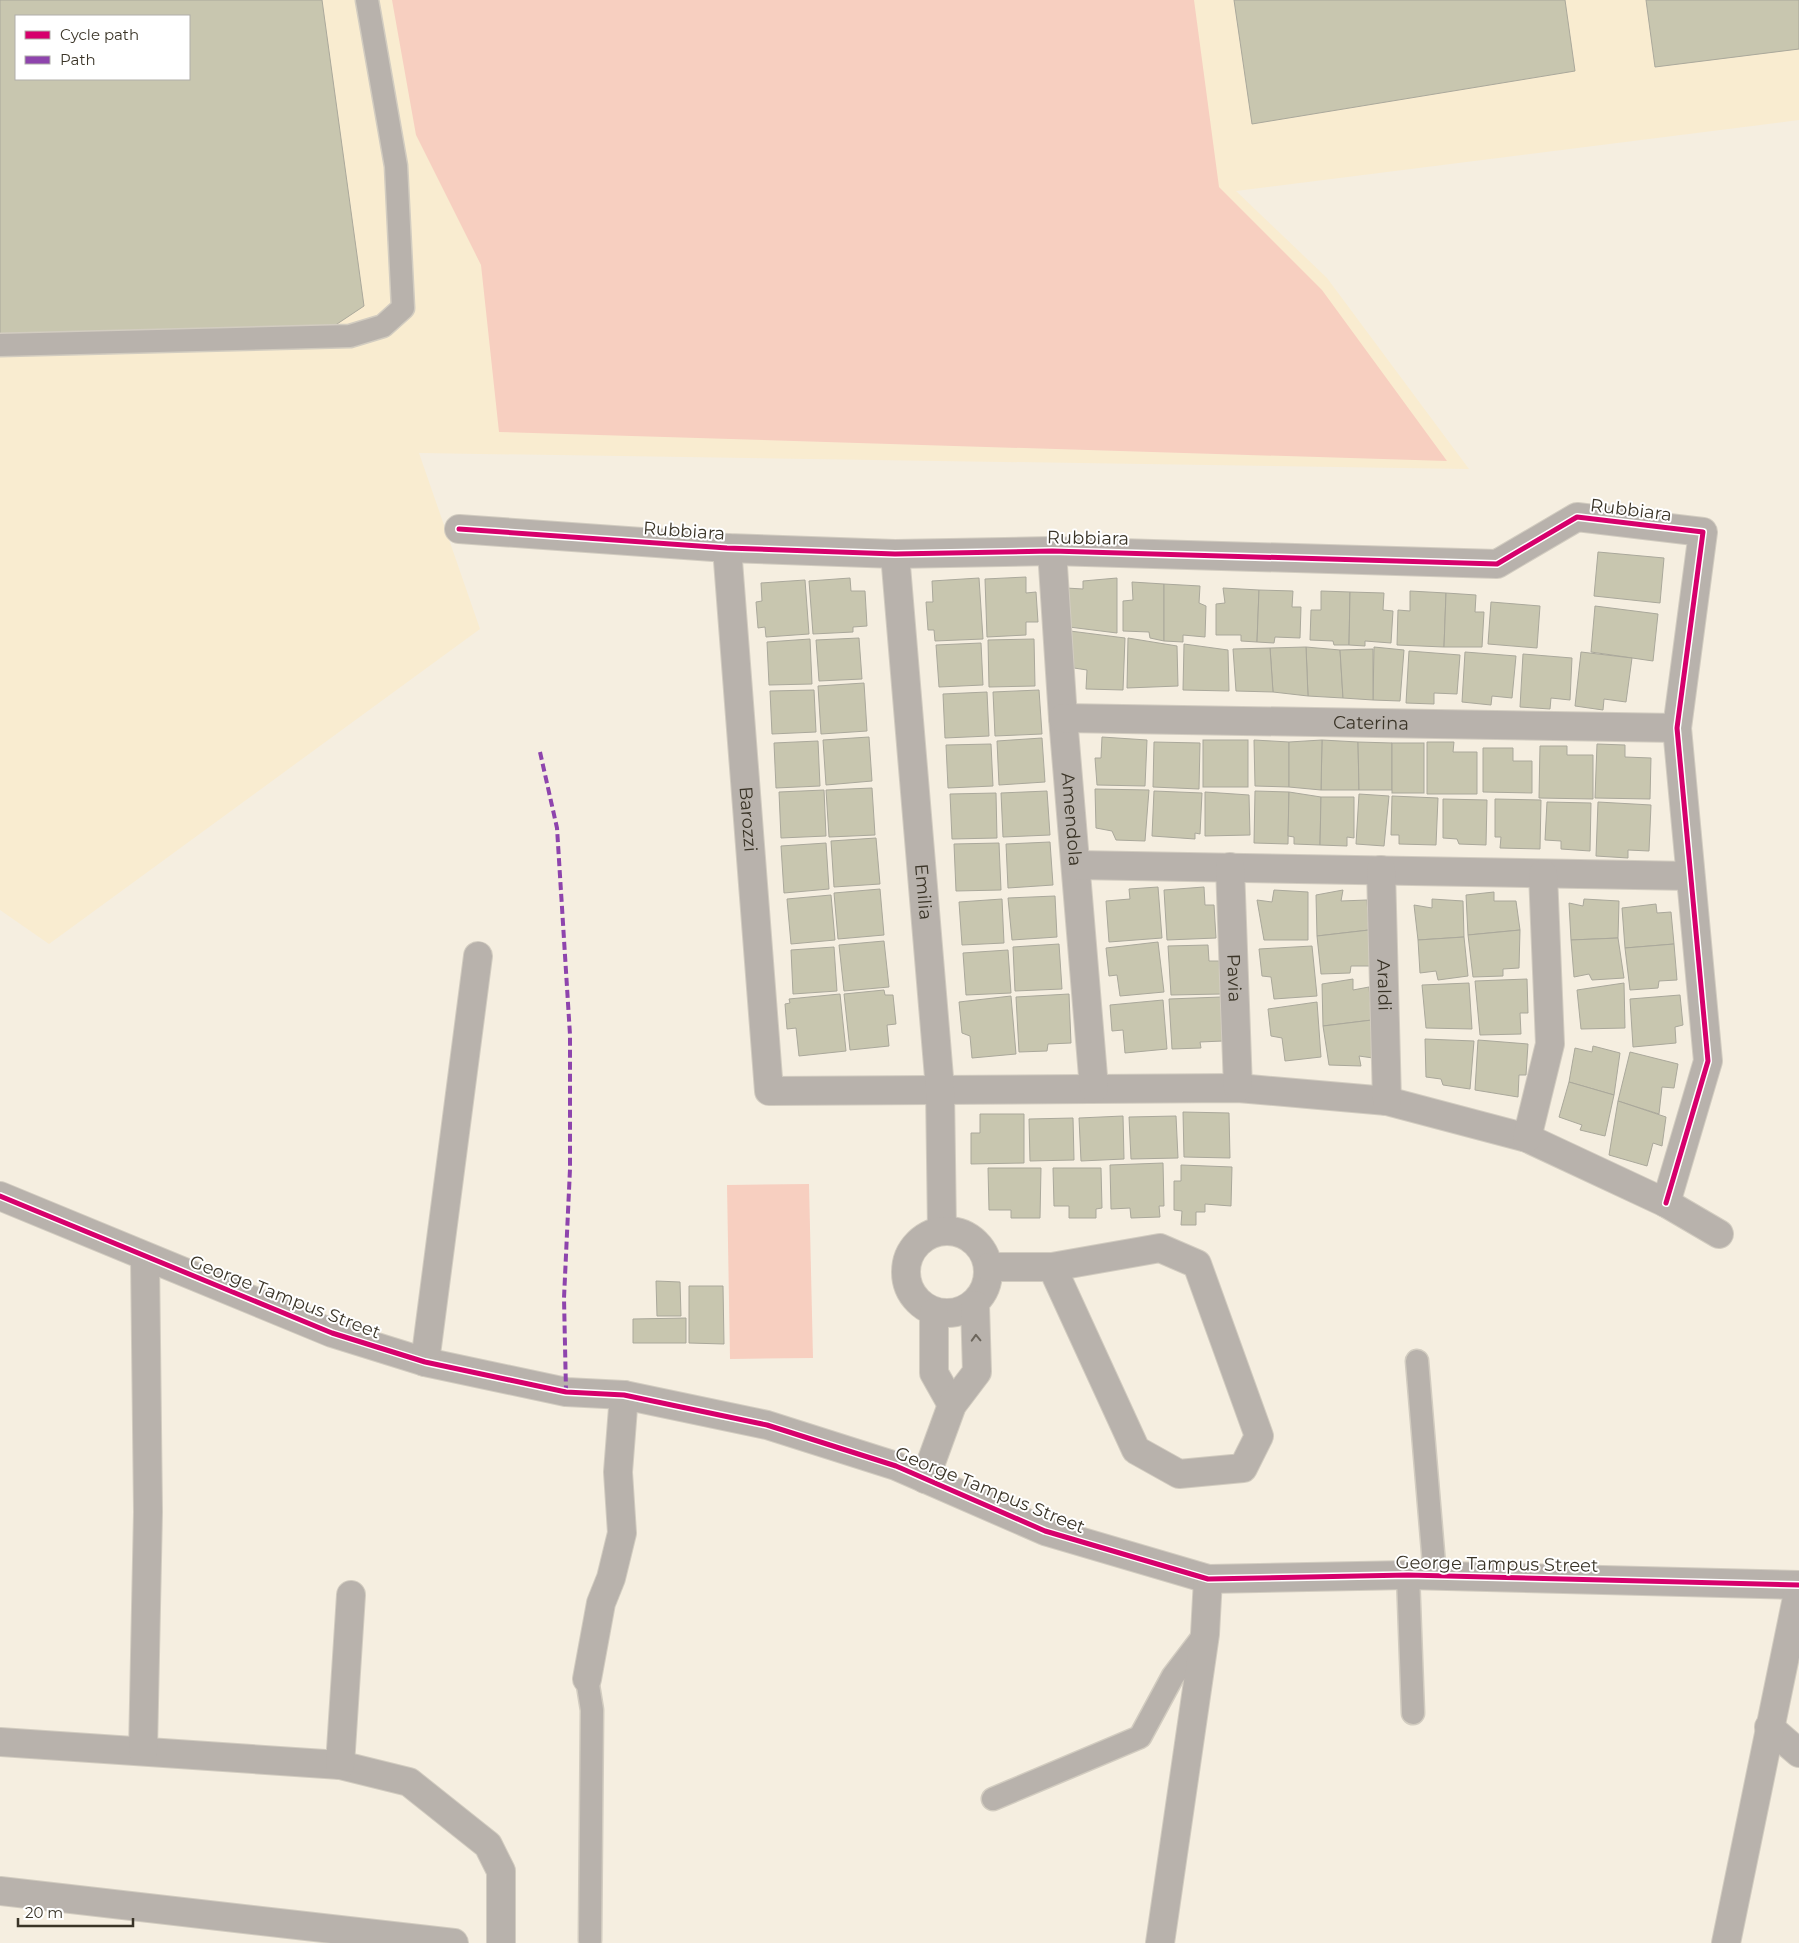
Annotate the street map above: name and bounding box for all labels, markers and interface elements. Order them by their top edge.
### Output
legend [15,15,190,80]
text: Cycle path [60,25,139,44]
text: Path [60,50,96,69]
street label: Rubbiara [1589,494,1673,526]
street label: Rubbiara [642,517,726,545]
street label: Rubbiara [1047,526,1129,550]
street label: Caterina [1333,711,1409,735]
street label: Amendola [1057,772,1086,867]
street label: Barozzi [734,786,761,853]
street label: Emilia [910,863,937,921]
street label: Pavia [1222,953,1246,1002]
street label: Araldi [1372,959,1396,1011]
street label: George Tampus Street [186,1250,384,1344]
one-way arrow [971,1334,981,1342]
street label: George Tampus Street [892,1442,1088,1538]
street label: George Tampus Street [1395,1551,1599,1577]
scale bar [18,1896,132,1928]
text: 20 m [25,1903,63,1922]

